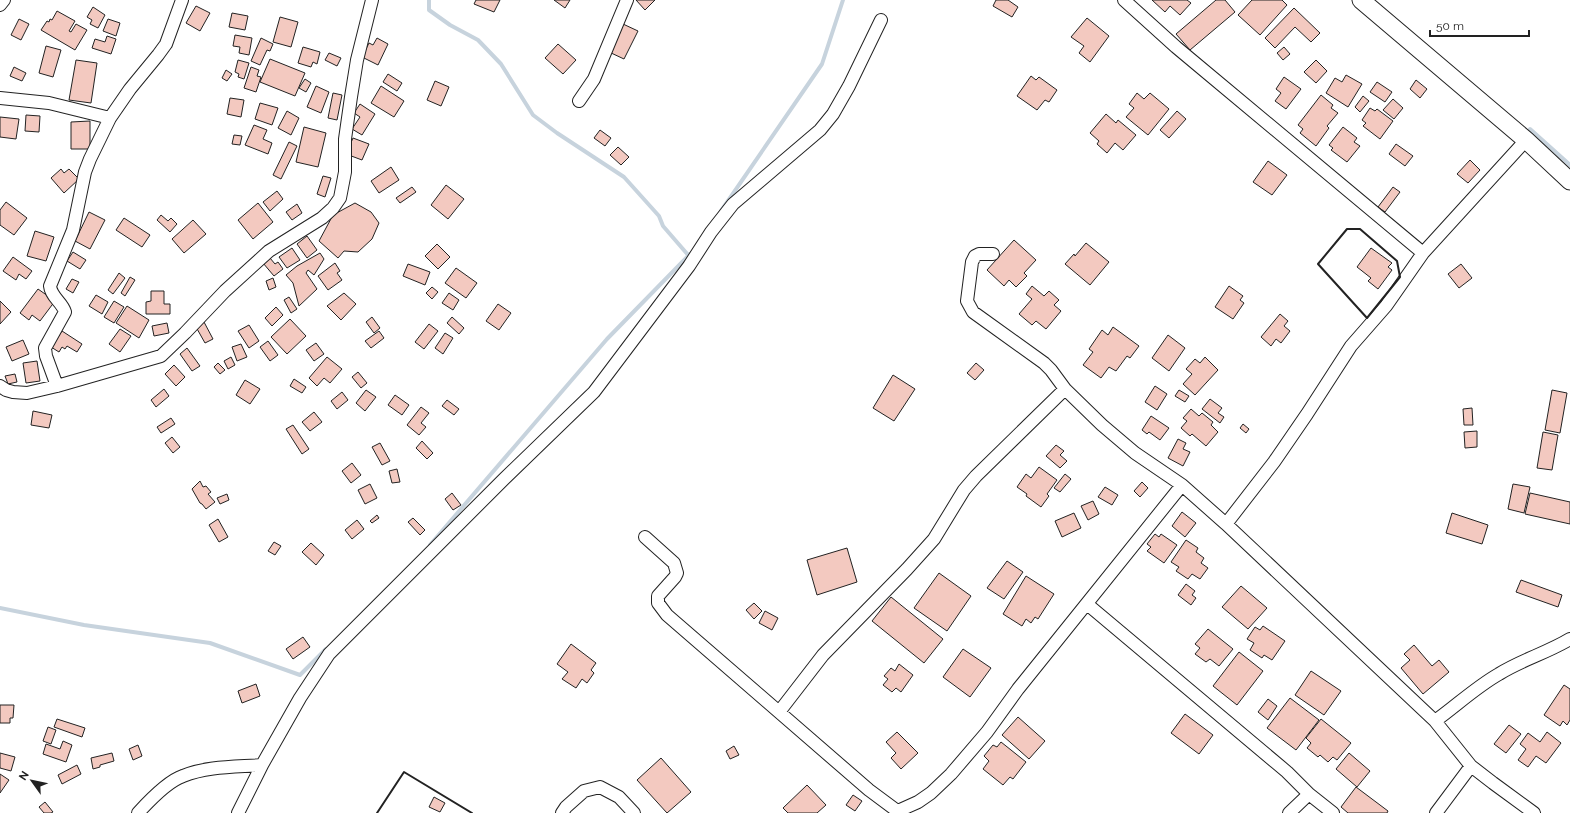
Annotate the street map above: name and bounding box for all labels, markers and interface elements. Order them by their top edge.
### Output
scale bar [1430,12,1529,38]
text: 50 m [1436,19,1464,33]
north arrow [12,761,52,801]
text: N [16,769,32,783]

